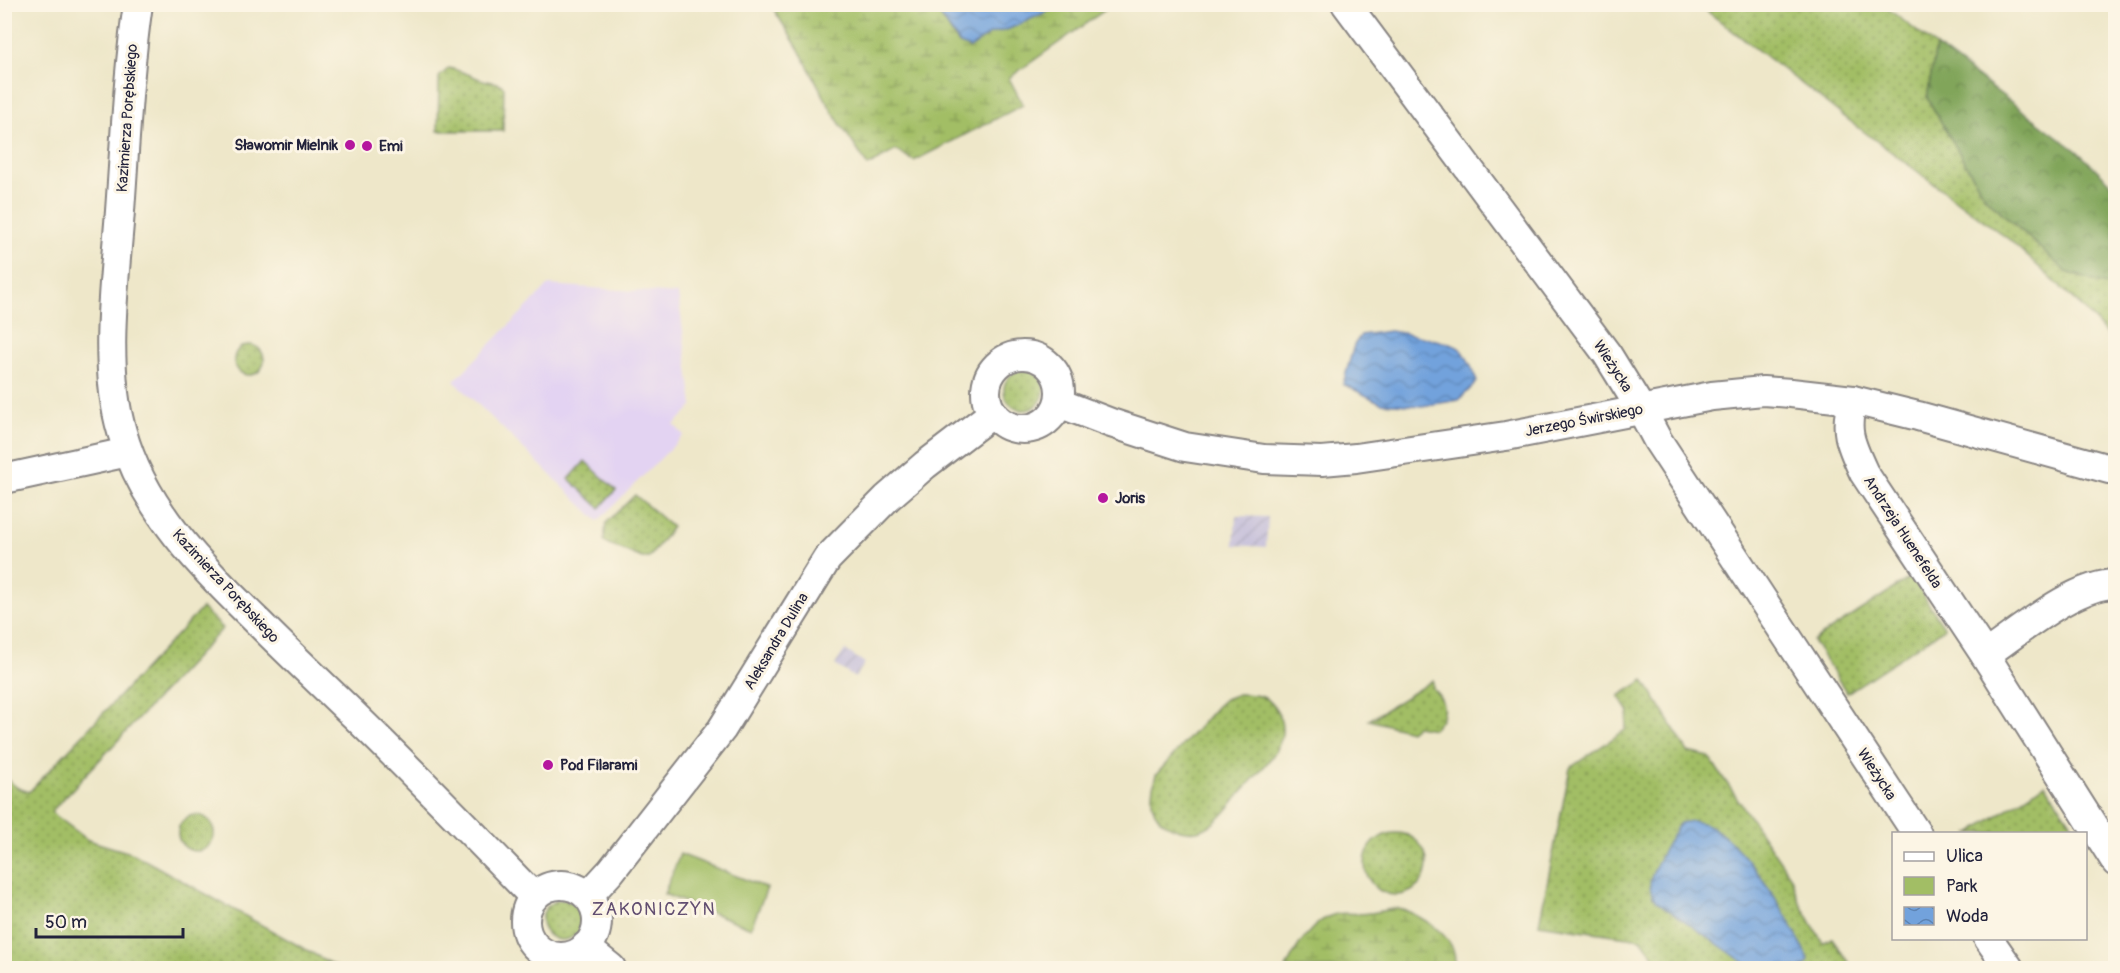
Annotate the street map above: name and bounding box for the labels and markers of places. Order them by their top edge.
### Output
place label: Sławomir Mielnik [234,136,339,155]
place label: Emi [379,137,403,156]
marker: Sławomir Mielnik [343,138,357,152]
marker: Emi [360,139,374,153]
place label: Joris [1115,489,1145,508]
marker: Joris [1096,491,1110,505]
place label: Pod Filarami [560,756,638,775]
marker: Pod Filarami [541,758,555,772]

